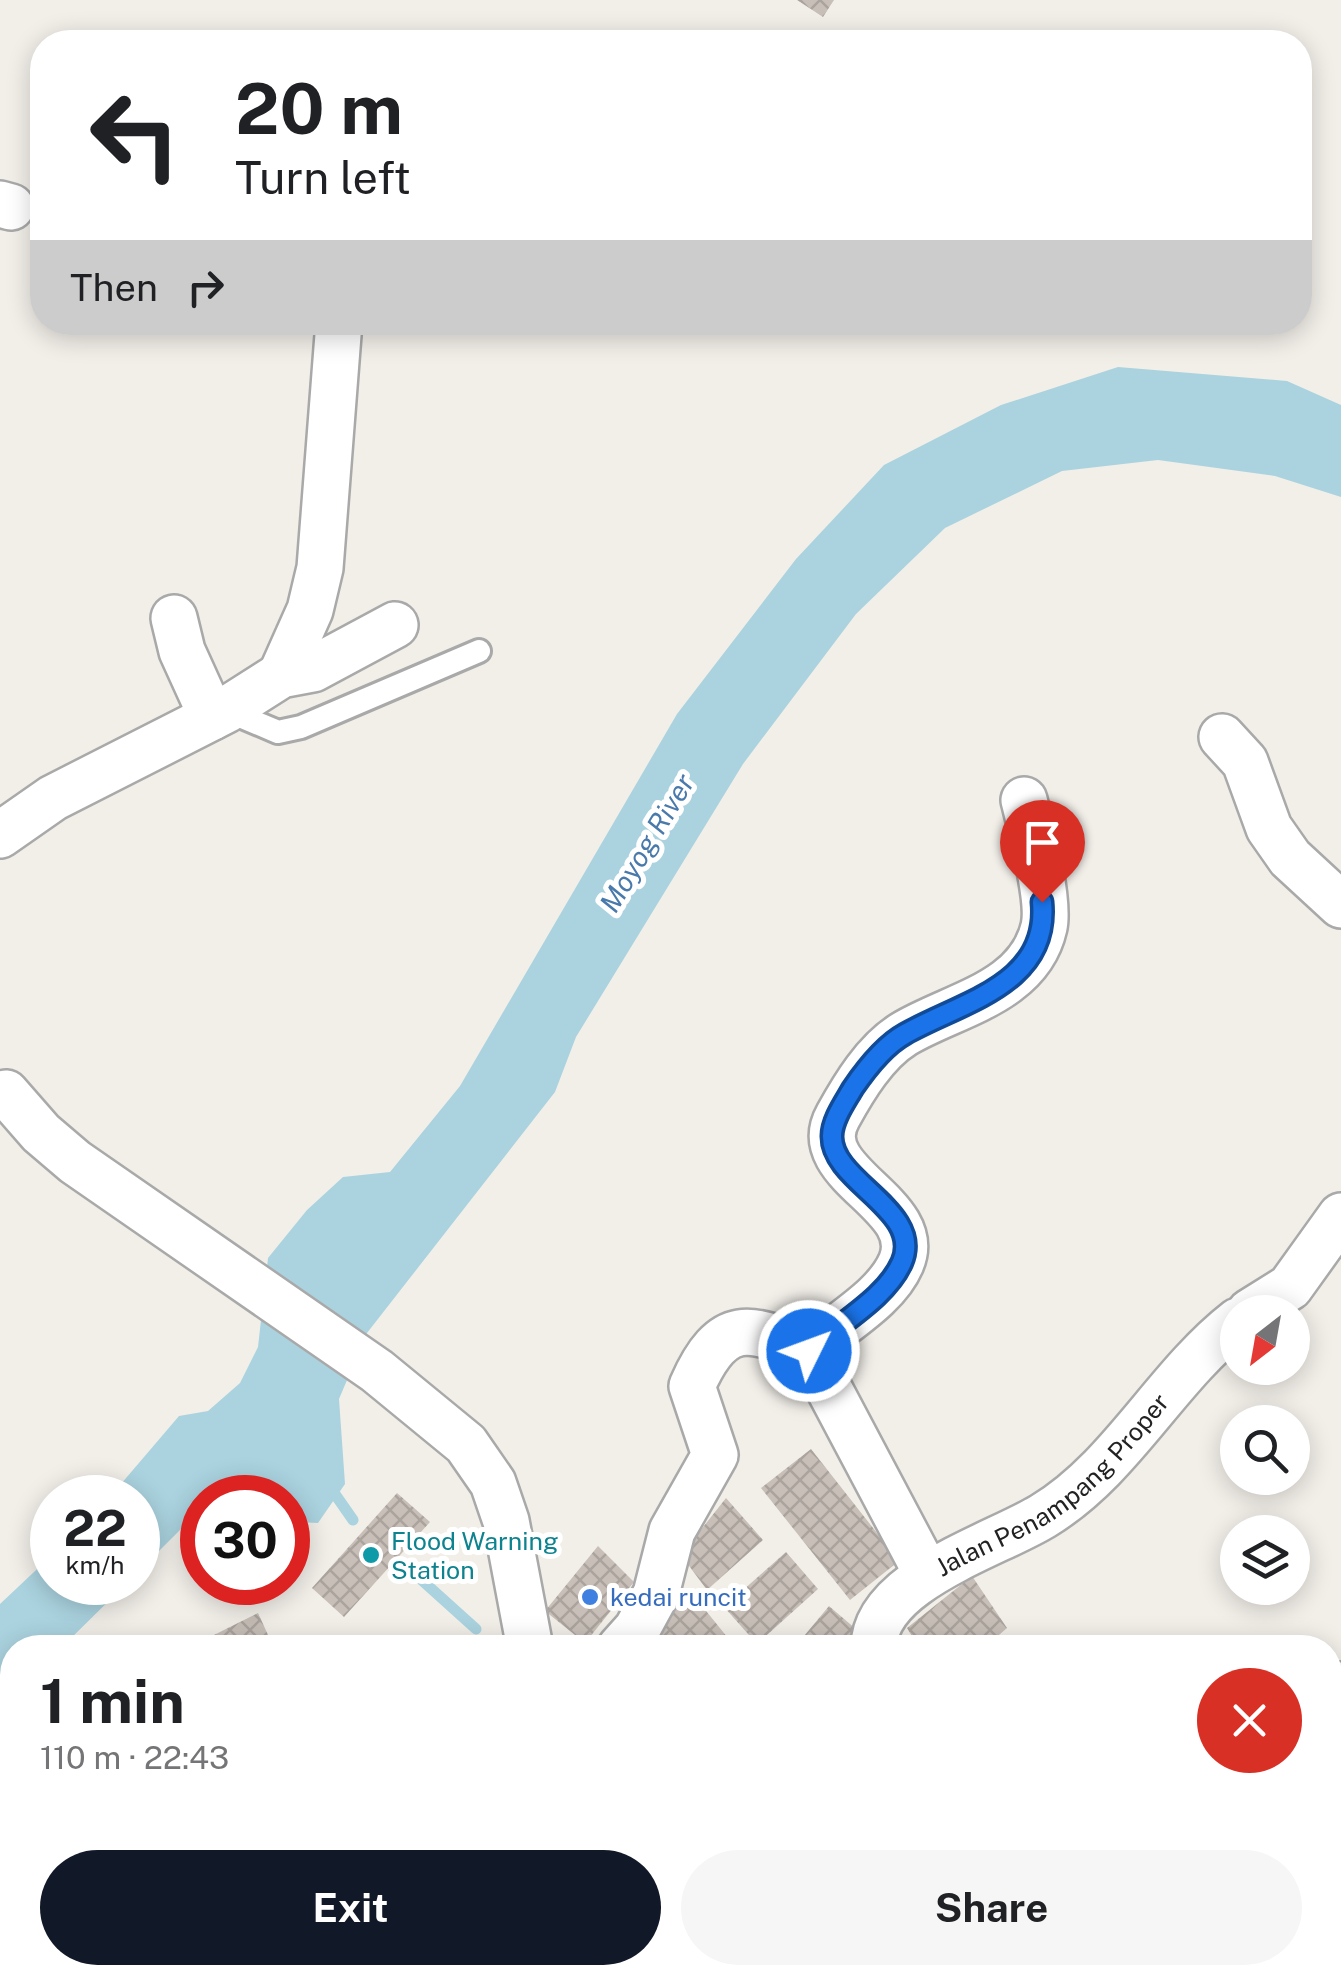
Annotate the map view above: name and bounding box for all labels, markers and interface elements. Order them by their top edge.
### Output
text: 20 m [235,67,403,150]
icon: left [70,70,200,200]
text: Turn left [235,151,411,204]
icon: right [178,260,233,315]
text: Then [70,265,158,310]
water label: Moyog River [592,767,701,918]
pin [1000,800,1085,903]
icon: arrive [1015,815,1070,870]
north arrow [1220,1295,1310,1385]
map controls [1220,1295,1310,1605]
position arrow [757,1299,861,1403]
street label: Jalan Penampang Proper [930,1387,1175,1582]
button: search [1220,1405,1310,1495]
speed limit sign: 30 [180,1475,310,1605]
text: 22 [63,1498,127,1557]
button: layers [1220,1515,1310,1605]
place label: Flood Warning Station [391,1526,559,1585]
marker: Flood Warning Station [360,1544,382,1566]
text: km/h [66,1550,124,1580]
place label: kedai runcit [610,1582,747,1612]
marker: kedai runcit [579,1586,601,1608]
text: 1 min [40,1666,185,1737]
button: close [1197,1668,1302,1773]
text: 110 m · 22:43 [40,1739,229,1776]
button: Exit [40,1850,661,1965]
button: Share [681,1850,1302,1965]

